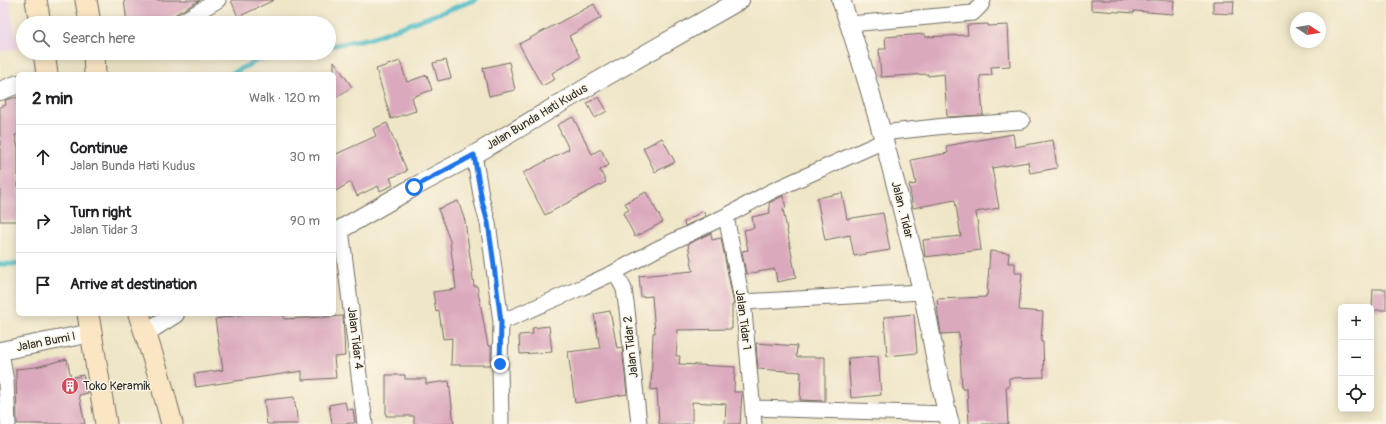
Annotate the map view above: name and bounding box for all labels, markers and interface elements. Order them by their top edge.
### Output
north arrow [1290,12,1326,48]
search box [16,16,336,60]
icon: search [30,27,52,49]
text: Search here [62,29,135,48]
street label: Jalan Bunda Hati Kudus [484,81,591,153]
text: 2 min [32,88,73,109]
text: Walk · 120 m [249,90,320,106]
text: Continue [70,139,128,158]
icon: ahead [32,146,54,168]
text: 30 m [290,149,320,165]
text: Jalan Bunda Hati Kudus [70,158,195,174]
route start [405,178,423,196]
street label: Jalan . Tidar [888,180,917,241]
text: Turn right [70,203,131,222]
icon: right [32,210,54,232]
text: 90 m [290,213,320,229]
text: Jalan Tidar 3 [70,222,138,238]
icon: arrive [32,274,54,296]
text: Arrive at destination [70,275,197,294]
street label: Jalan Tidar 1 [732,289,754,351]
map controls [1338,304,1374,412]
button: + [1338,304,1374,340]
street label: Jalan Tidar 4 [344,306,366,370]
street label: Jalan Tidar 2 [620,315,642,379]
street label: Jalan Bumi I [15,329,77,355]
button: − [1338,340,1374,376]
route end [491,355,509,373]
building icon: Toko Keramik [60,376,80,396]
button: locate [1338,376,1374,412]
place label: Toko Keramik [83,379,150,394]

